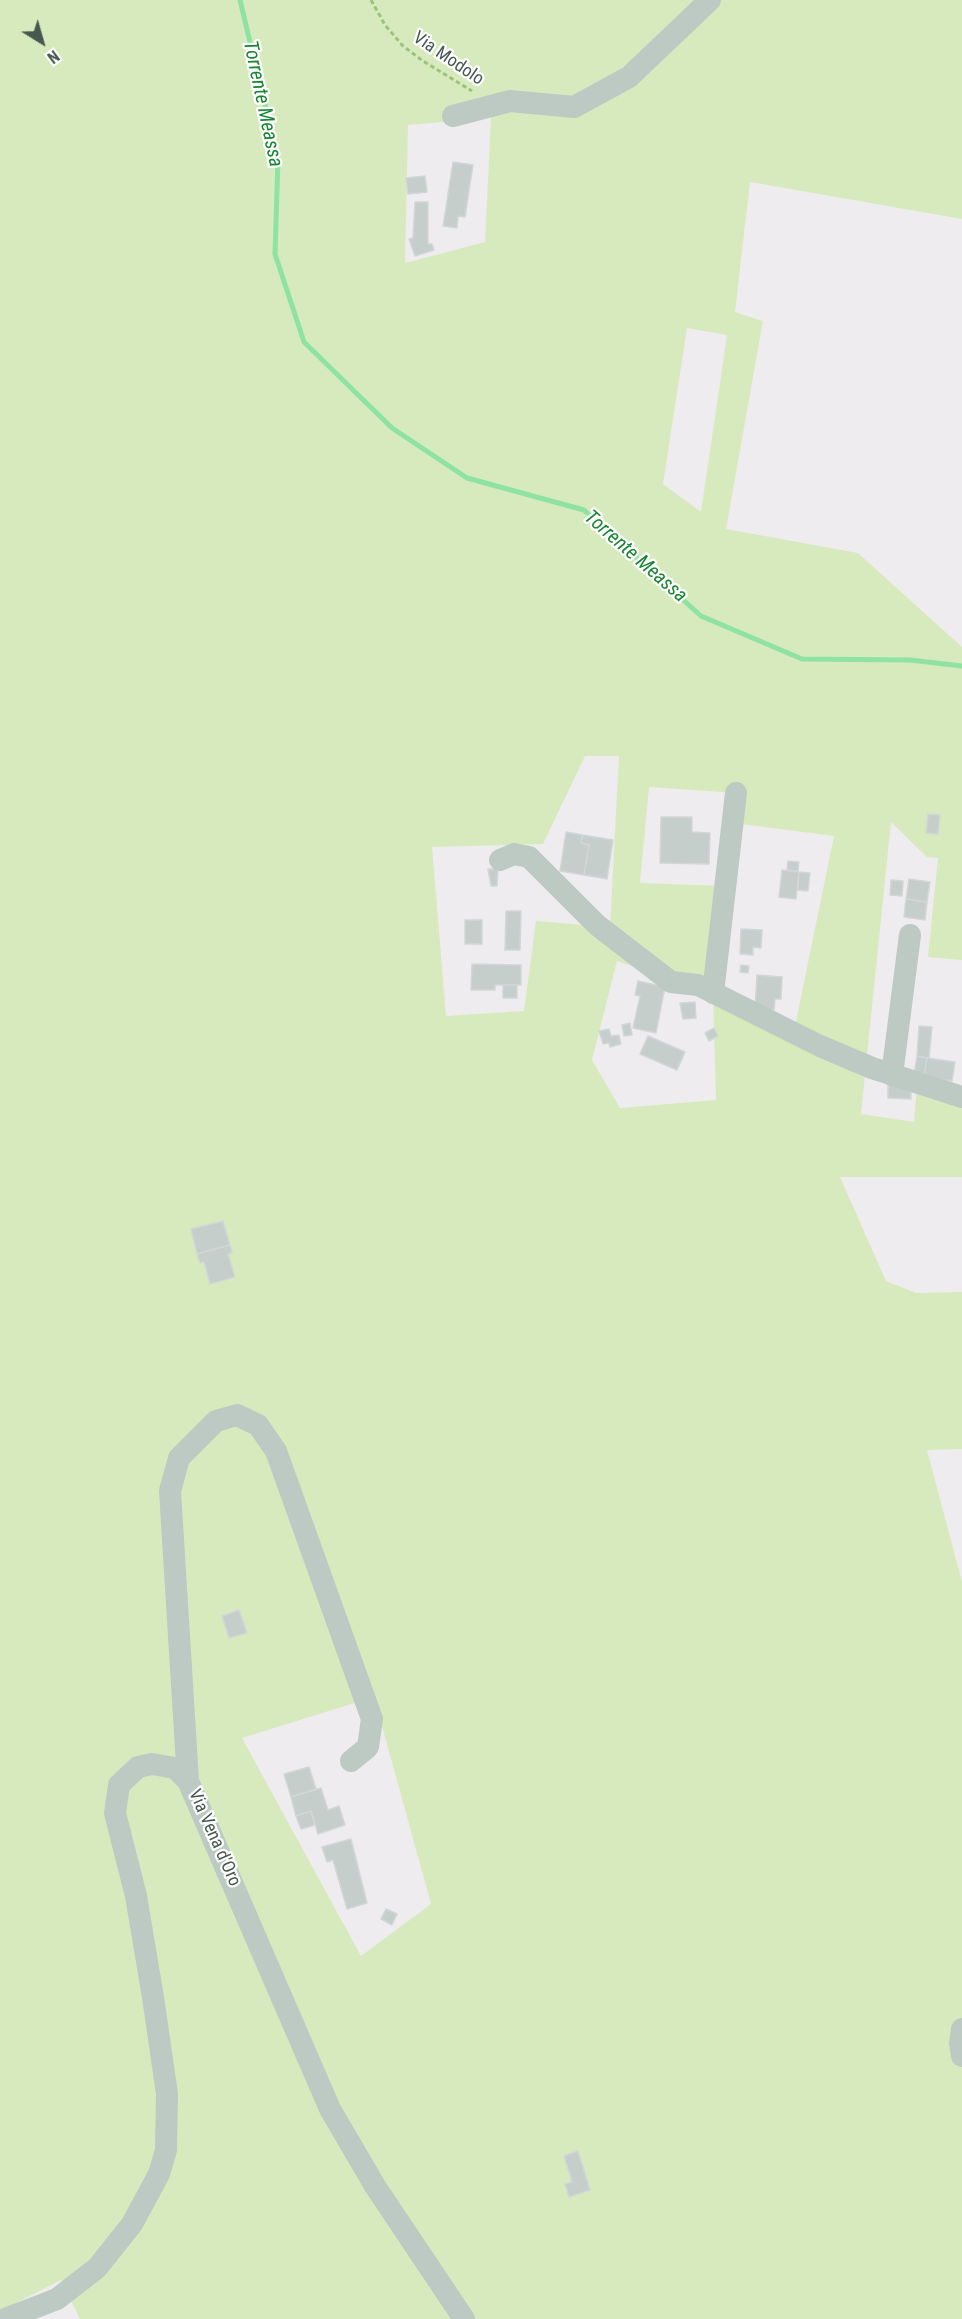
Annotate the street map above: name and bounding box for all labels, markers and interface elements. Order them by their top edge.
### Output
north arrow [12,12,72,72]
street label: Via Modolo [408,27,488,91]
water label: Torrente Meassa [237,39,287,169]
text: N [44,46,63,67]
water label: Torrente Meassa [579,506,691,608]
street label: Via Vena d'Oro [183,1786,245,1890]

